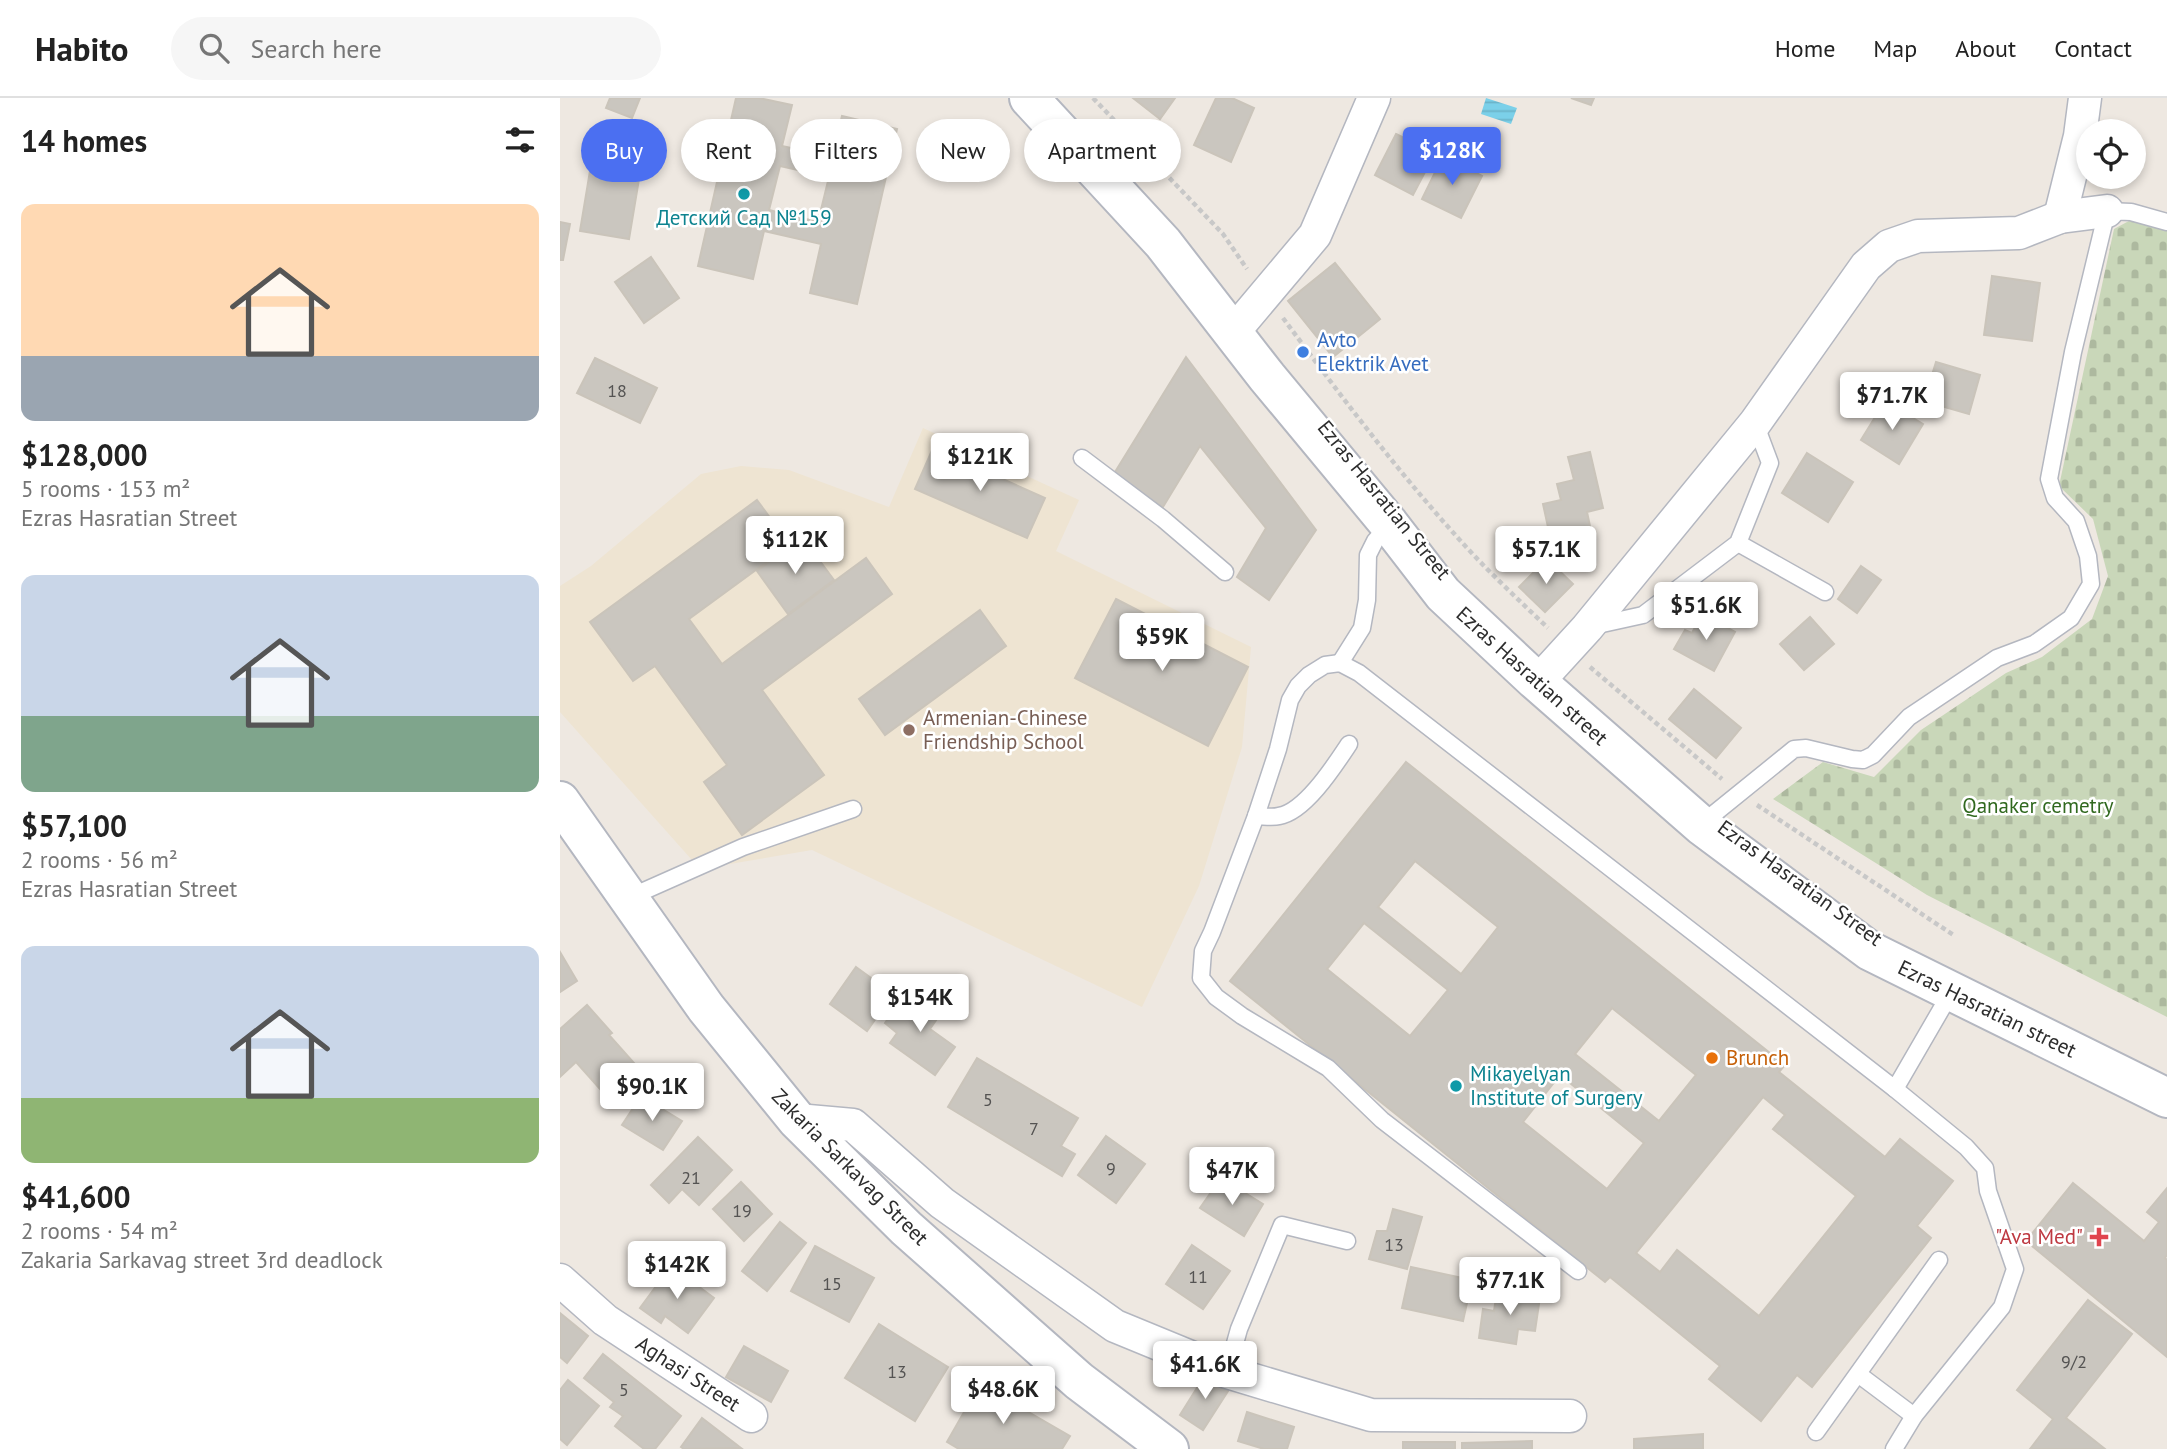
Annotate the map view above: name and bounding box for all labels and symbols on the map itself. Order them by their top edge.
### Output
pin: $128K [1403,127,1501,187]
marker: Детский Сад №159 [736,186,752,202]
place label: Детский Сад №159 [656,204,832,231]
place label: Avto Elektrik Avet [1317,326,1429,377]
marker: Avto Elektrik Avet [1295,344,1311,360]
pin: $71.7K [1835,372,1949,432]
house number: 18 [607,379,627,402]
street label: Ezras Hasratian Street [1312,414,1457,585]
pin: $121K [931,434,1029,493]
pin: $112K [746,517,844,576]
pin: $57.1K [1489,526,1603,586]
pin: $51.6K [1649,582,1763,642]
street label: Ezras Hasratian street [1451,600,1614,751]
pin: $59K [1121,614,1203,673]
place label: Armenian-Chinese Friendship School [923,704,1088,755]
marker: Armenian-Chinese Friendship School [901,722,917,738]
park label: Qanaker cemetry [1962,792,2114,819]
street label: Ezras Hasratian Street [1712,814,1888,952]
street label: Ezras Hasratian street [1894,954,2081,1063]
pin: $154K [871,974,969,1034]
place label: Brunch [1726,1044,1789,1071]
marker: Brunch [1704,1050,1720,1066]
place label: Mikayelyan Institute of Surgery [1470,1060,1643,1111]
pin: $90.1K [595,1063,709,1123]
marker: Mikayelyan Institute of Surgery [1448,1078,1464,1094]
street label: Zakaria Sarkavag Street [766,1083,934,1251]
house number: 5 [983,1088,993,1111]
house number: 7 [1029,1117,1039,1140]
pin: $47K [1191,1148,1273,1207]
house number: 9 [1106,1157,1116,1180]
house number: 21 [681,1166,701,1189]
house number: 19 [732,1199,752,1222]
place label: "Ava Med" [1995,1223,2083,1250]
marker: "Ava Med" [2089,1227,2109,1247]
house number: 13 [1384,1233,1404,1256]
pin: $142K [628,1242,726,1301]
pin: $77.1K [1453,1258,1567,1317]
house number: 11 [1188,1265,1208,1288]
house number: 15 [822,1272,842,1295]
street label: Aghasi Street [631,1330,745,1417]
pin: $41.6K [1148,1342,1262,1401]
house number: 9/2 [2061,1350,2087,1373]
house number: 13 [887,1360,907,1383]
pin: $48.6K [946,1366,1060,1426]
house number: 5 [619,1378,629,1401]

